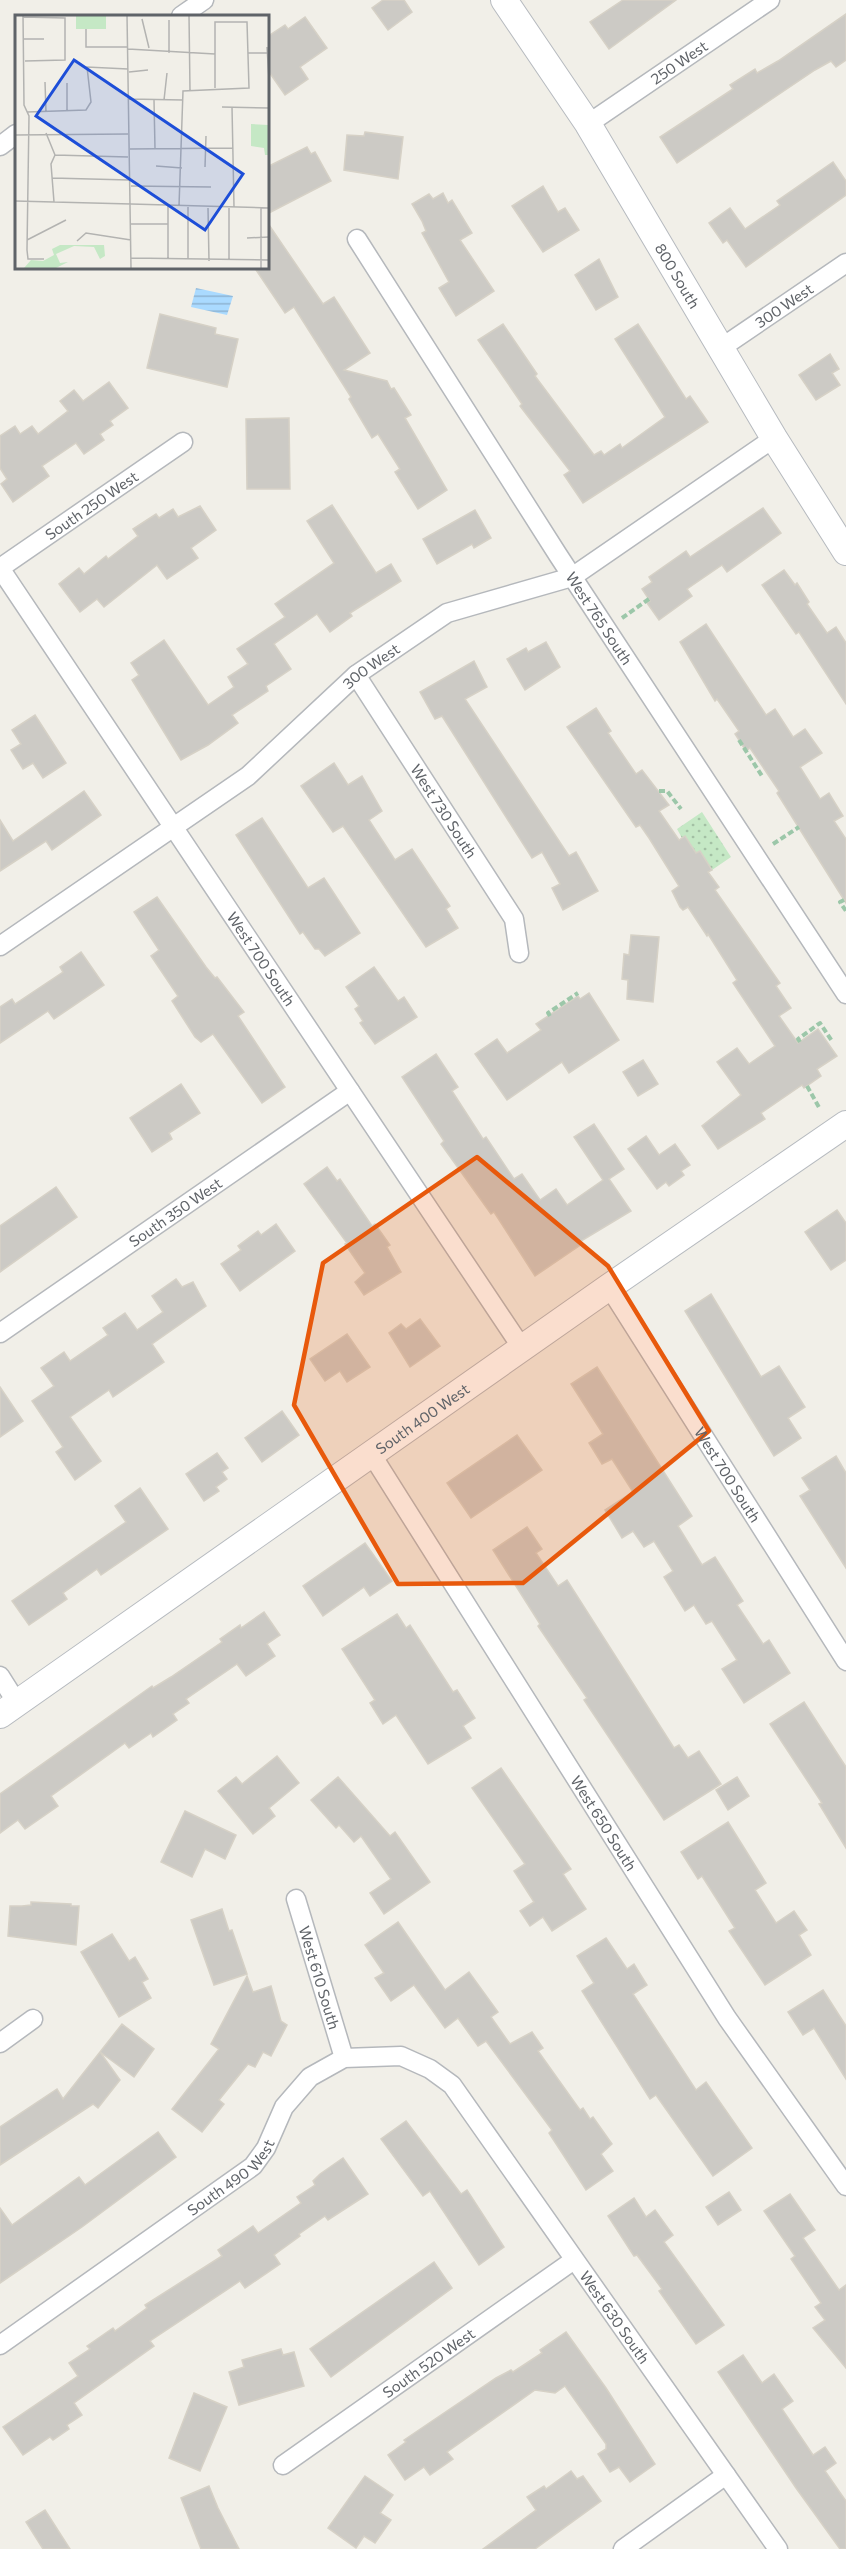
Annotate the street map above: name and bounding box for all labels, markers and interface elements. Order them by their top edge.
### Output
inset map [15,15,268,268]
street label: 250 West [647,36,711,88]
street label: 800 South [652,240,704,311]
street label: 300 West [751,279,816,331]
street label: South 250 West [42,467,141,543]
street label: West 765 South [562,568,636,668]
street label: 300 West [338,639,403,692]
street label: West 730 South [407,761,481,861]
street label: West 700 South [224,908,299,1009]
street label: South 350 West [125,1174,225,1250]
street label: South 400 West [372,1379,473,1457]
street label: West 700 South [691,1424,765,1525]
street label: West 650 South [567,1772,641,1874]
street label: West 610 South [296,1924,344,2031]
street label: South 490 West [183,2136,278,2219]
street label: West 630 South [576,2267,654,2367]
street label: South 520 West [379,2324,478,2401]

